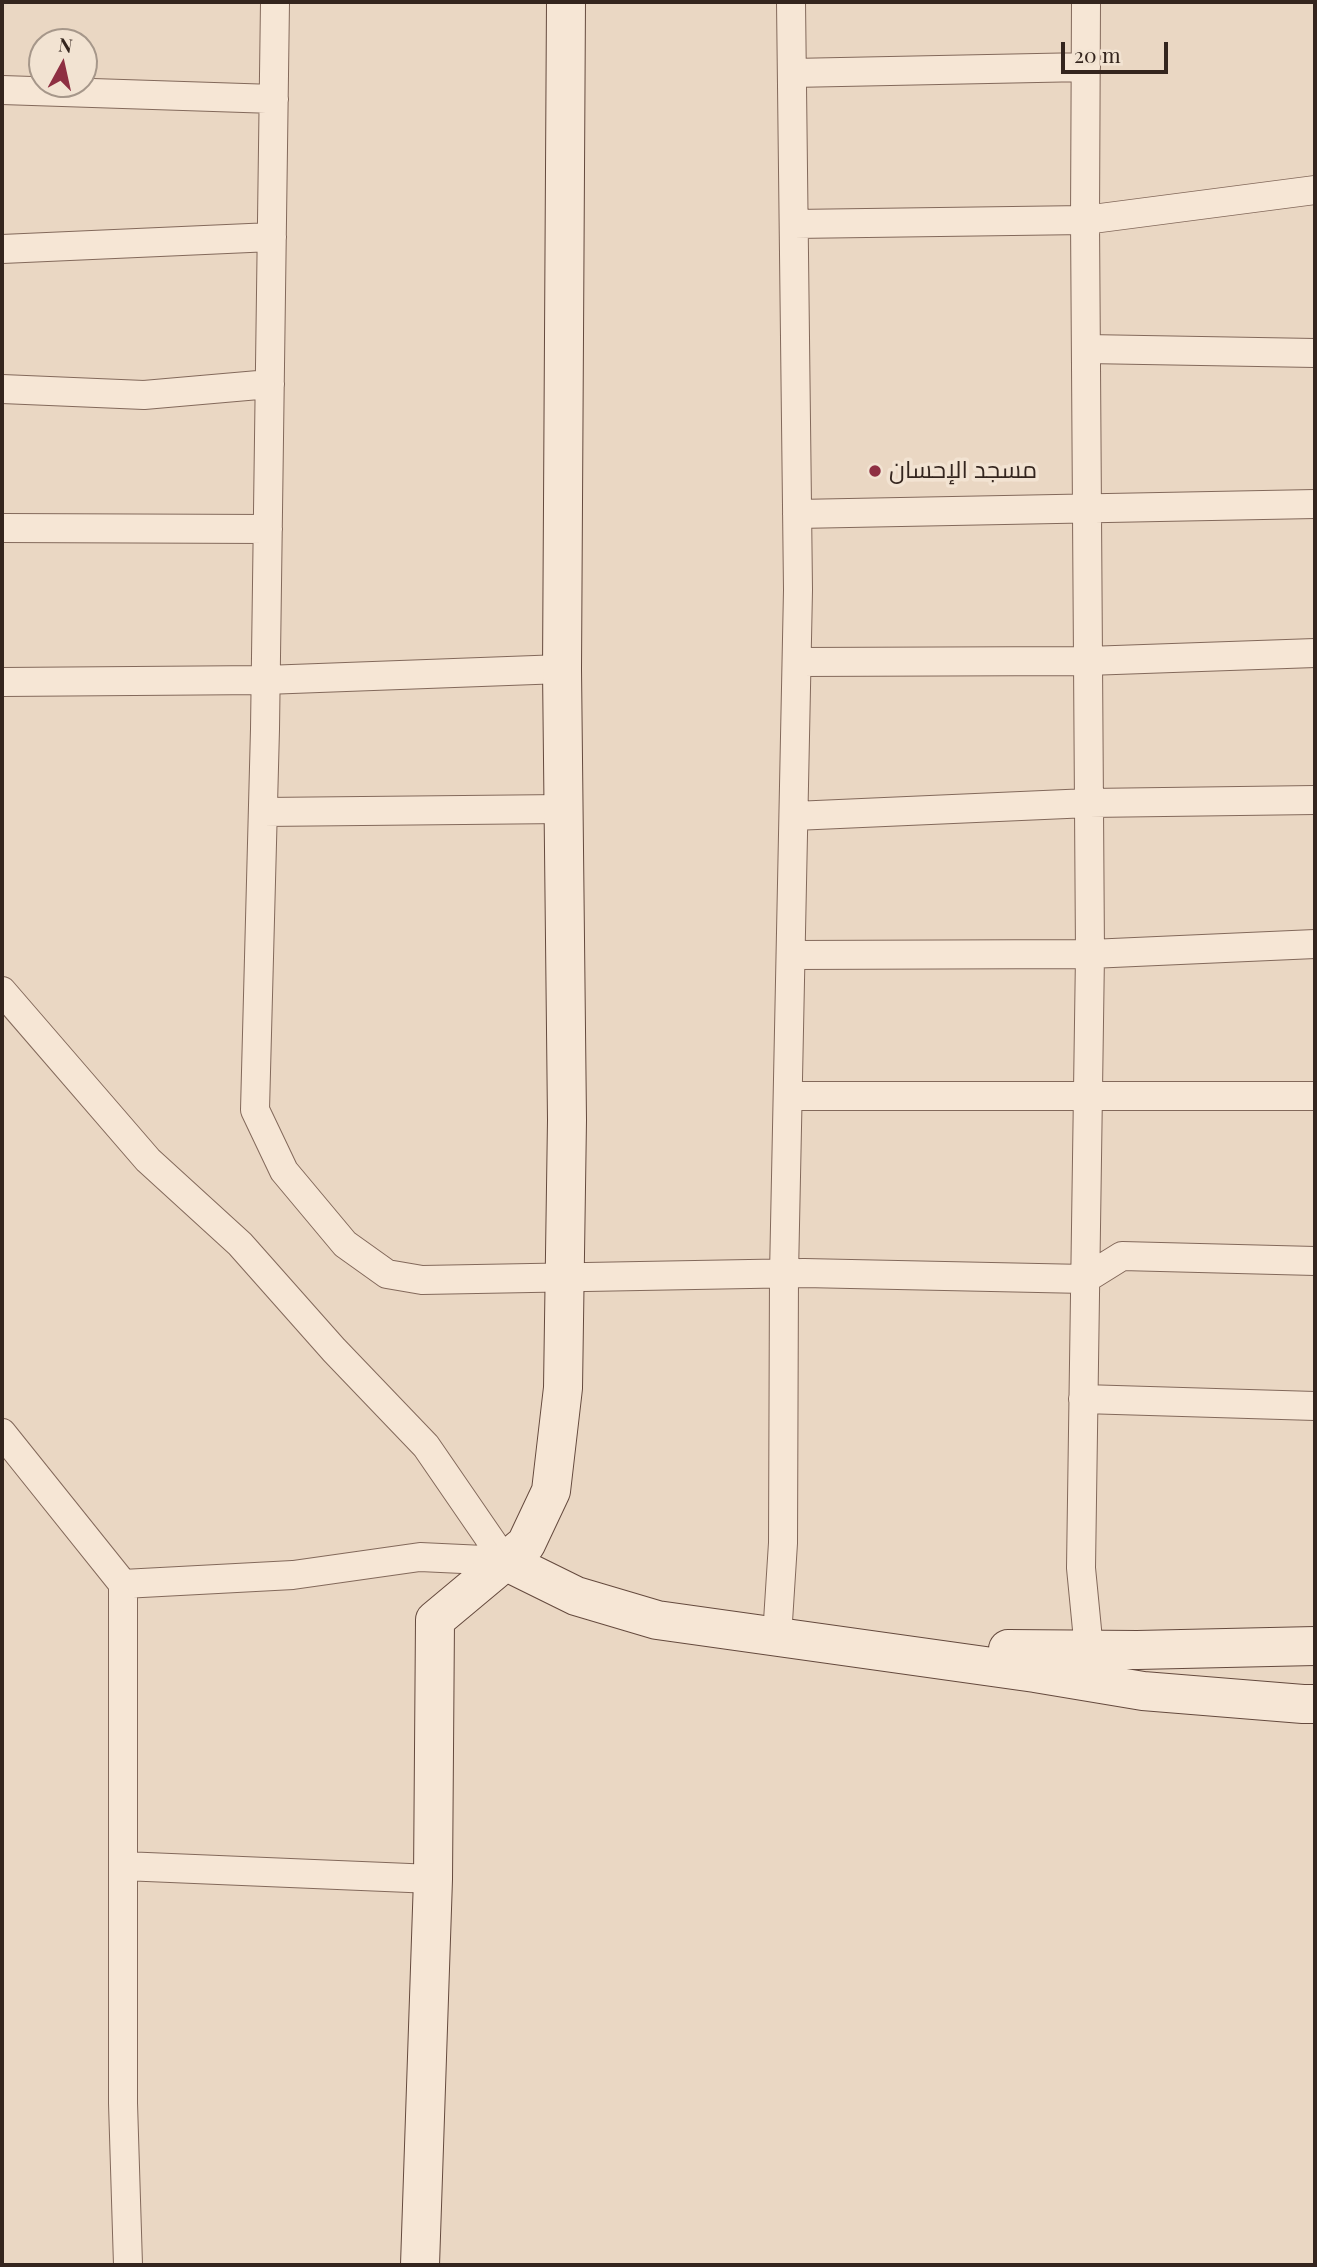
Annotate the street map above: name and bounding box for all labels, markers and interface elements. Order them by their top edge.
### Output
north arrow [28,28,98,98]
scale bar [1065,28,1172,72]
text: N [57,30,74,58]
text: 20 m [1074,40,1121,68]
place label: مسجد الإحسان [889,457,1037,485]
marker: مسجد الإحسان [867,463,883,479]

